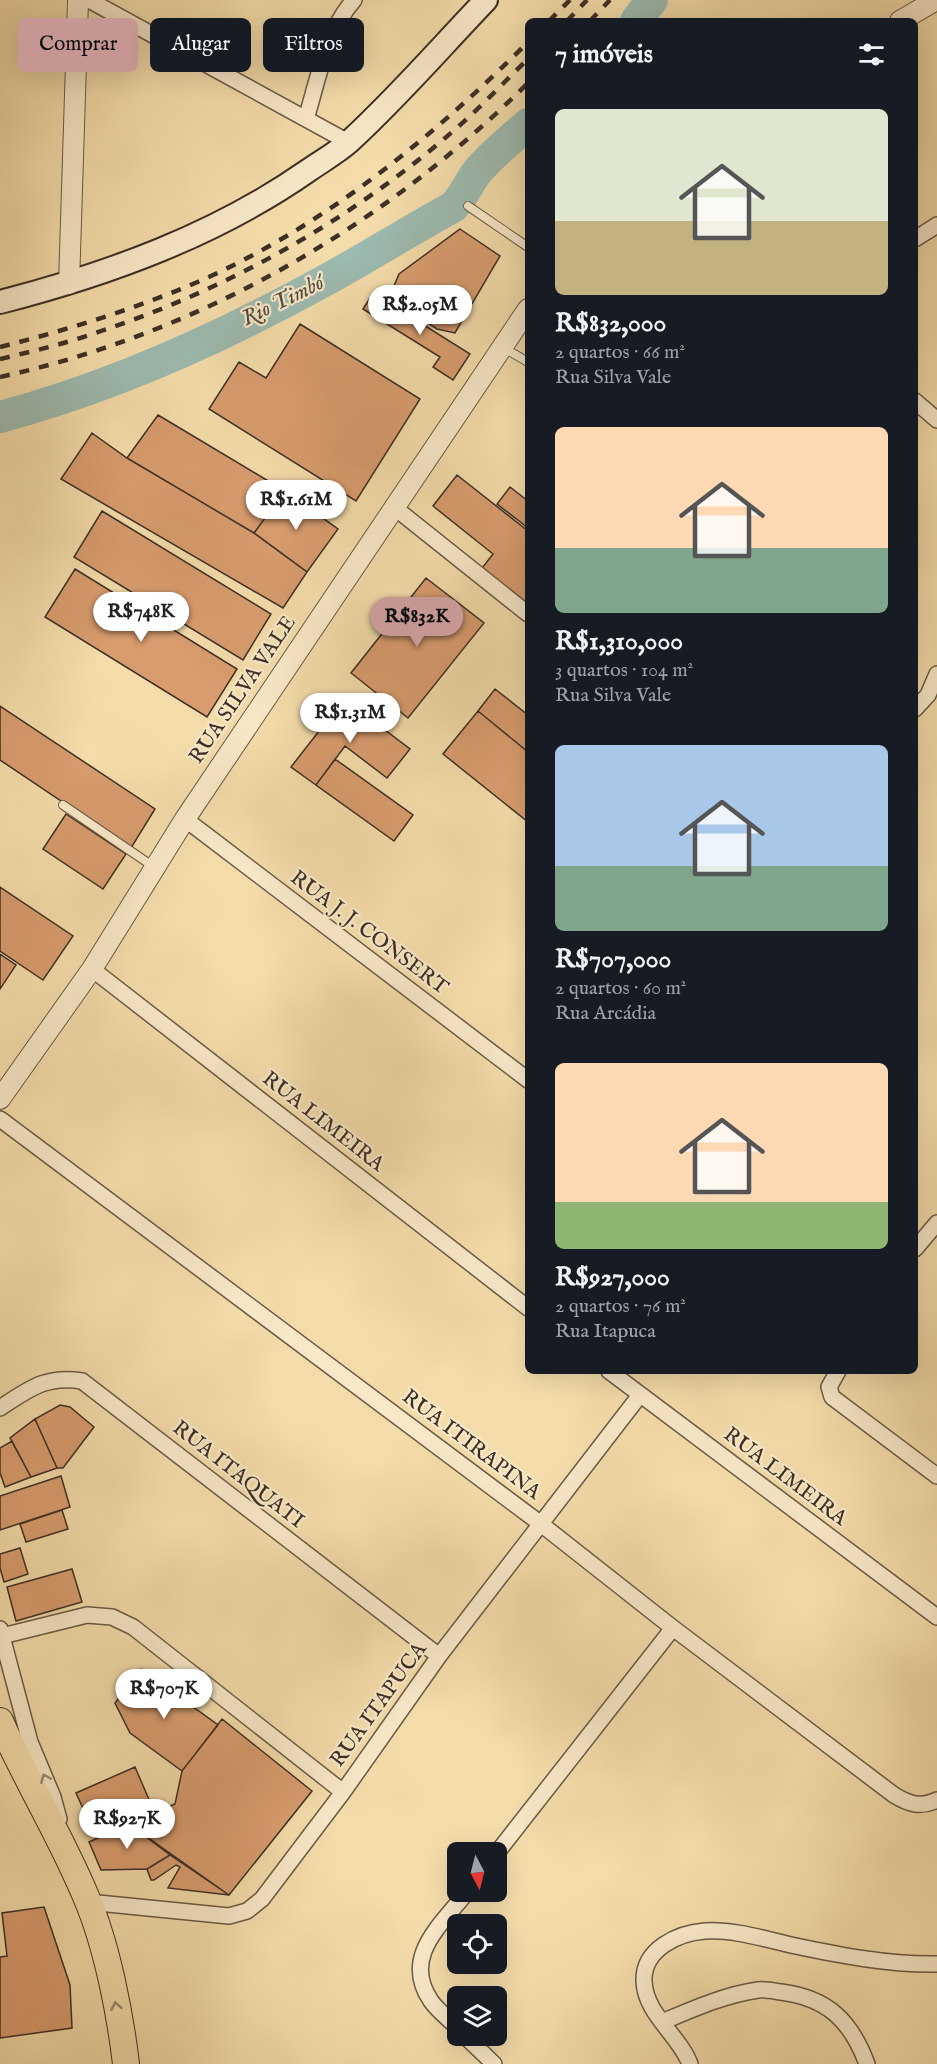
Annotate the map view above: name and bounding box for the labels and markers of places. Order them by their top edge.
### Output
pin: R$2.05M [365,285,475,336]
pin: R$1.61M [241,480,351,531]
pin: R$748K [92,592,190,643]
pin: R$832K [368,597,466,648]
pin: R$1.31M [295,693,405,744]
pin: R$707K [115,1669,213,1720]
pin: R$927K [78,1799,176,1850]

